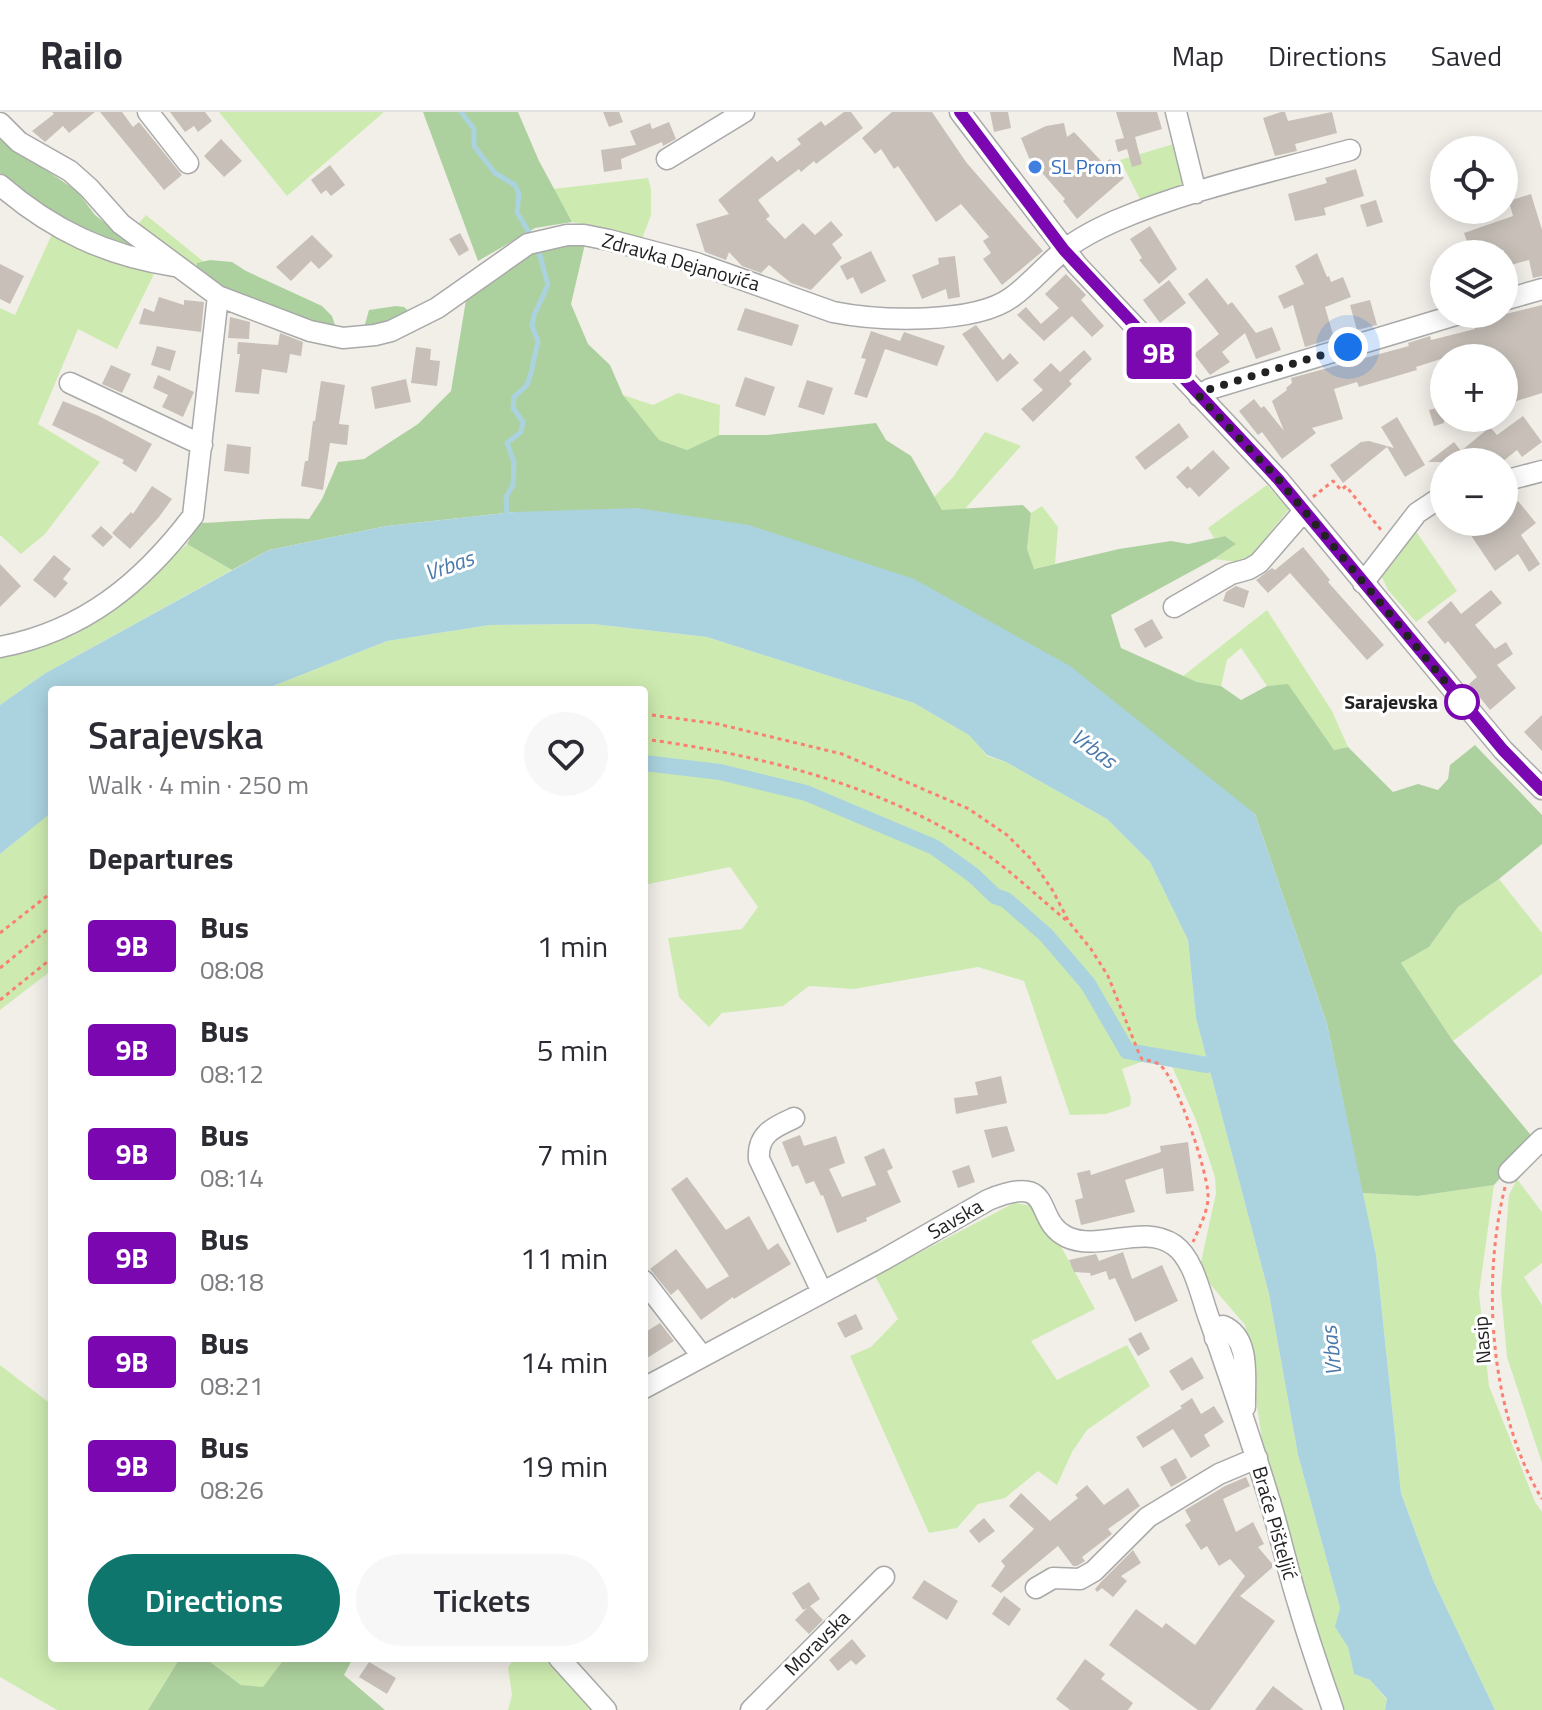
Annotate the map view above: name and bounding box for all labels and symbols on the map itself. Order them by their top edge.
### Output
place label: SL Prom [1051,151,1122,182]
marker: SL Prom [1026,158,1044,176]
street label: Zdravka Dejanovića [599,224,764,299]
line badge: 9B [1123,327,1195,379]
your location [1328,327,1368,367]
water label: Vrbas [420,540,480,589]
marker: Sarajevska [1445,685,1479,719]
place label: Sarajevska [1344,686,1438,717]
water label: Vrbas [1064,719,1125,778]
street label: Savska [921,1190,988,1247]
street label: Nasip [1464,1315,1499,1365]
water label: Vrbas [1311,1323,1351,1378]
street label: Braće Pišteljić [1244,1462,1307,1583]
street label: Moravska [777,1603,857,1683]

